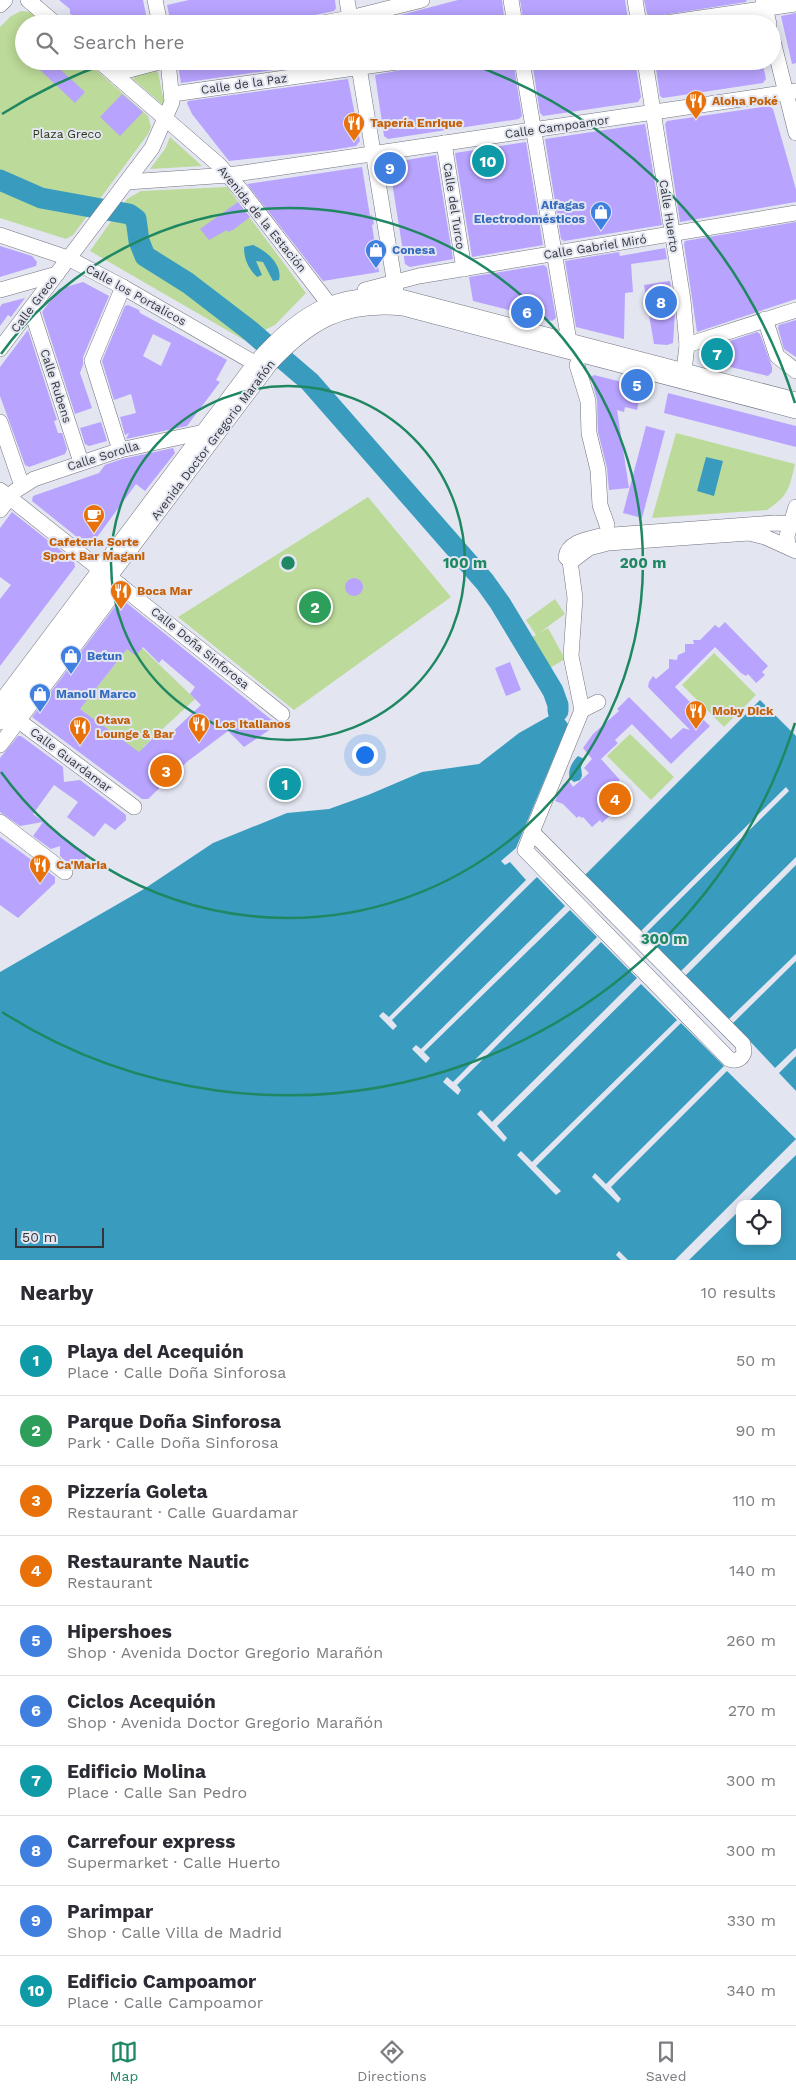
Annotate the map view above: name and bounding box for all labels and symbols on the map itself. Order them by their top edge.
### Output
street label: Calle de la Paz [200,71,288,97]
restaurant icon: Aloha Poké [684,89,708,120]
place label: Aloha Poké [712,94,778,108]
restaurant icon: Tapería Enrique [342,111,366,142]
street label: Calle Campoamor [504,113,610,141]
place label: Tapería Enrique [370,116,463,130]
park label: Plaza Greco [32,127,102,141]
pin: 10 [472,142,504,180]
pin: 9 [374,149,406,187]
street label: Calle del Turco [440,162,468,250]
street label: Avenida de la Estación [215,163,309,275]
street label: Calle Huerto [656,179,682,253]
place label: Alfagas Electrodomésticos [474,198,586,226]
shop icon: Alfagas Electrodomésticos [589,200,613,231]
street label: Calle Gabriel Miró [542,232,648,262]
shop icon: Conesa [364,238,388,269]
place label: Conesa [392,243,435,257]
street label: Calle los Portalicos [83,262,189,328]
street label: Calle Greco [8,273,60,335]
pin: 8 [645,283,677,321]
pin: 6 [511,293,543,331]
pin: 7 [701,335,733,373]
street label: Calle Rubens [37,347,75,425]
street label: Avenida Doctor Gregorio Marañón [148,357,278,523]
pin: 5 [621,366,653,404]
street label: Calle Sorolla [65,438,141,474]
cafe icon: Cafeteria Sorte Sport Bar Magani [82,503,106,534]
place label: Cafeteria Sorte Sport Bar Magani [43,535,145,563]
centre of rings [279,554,297,572]
text: 100 m [443,554,487,572]
text: 200 m [620,554,666,572]
restaurant icon: Boca Mar [109,579,133,610]
place label: Boca Mar [137,584,193,598]
pin: 2 [299,588,331,626]
street label: Calle Doña Sinforosa [148,604,252,692]
shop icon: Betun [59,644,83,675]
place label: Betun [87,649,122,663]
shop icon: Manoli Marco [28,682,52,713]
place label: Manoli Marco [56,687,136,701]
restaurant icon: Moby Dick [684,699,708,730]
place label: Moby Dick [712,704,774,718]
restaurant icon: Los Italianos [187,712,211,743]
place label: Otava Lounge & Bar [96,713,175,741]
restaurant icon: Otava Lounge & Bar [68,715,92,746]
place label: Los Italianos [215,717,291,731]
street label: Calle Guardamar [27,725,115,795]
your location [352,742,378,768]
pin: 3 [150,752,182,790]
pin: 1 [269,765,301,803]
pin: 4 [599,780,631,818]
restaurant icon: Ca'Maria [28,853,52,884]
place label: Ca'Maria [56,858,107,872]
text: 300 m [641,930,687,948]
scale bar [15,1225,104,1248]

